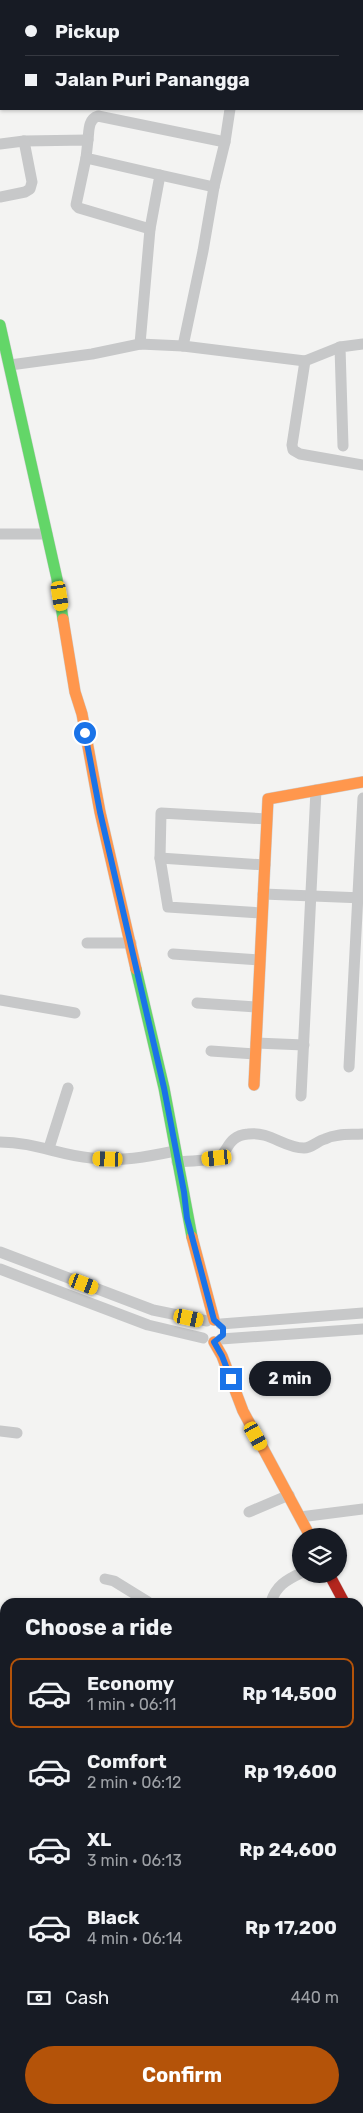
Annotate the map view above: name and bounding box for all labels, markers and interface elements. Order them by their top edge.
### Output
text: Pickup [55,20,120,43]
text: Jalan Puri Panangga [55,68,250,91]
car [50,580,69,612]
route start [74,722,96,744]
car [201,1149,232,1167]
car [92,1151,123,1167]
car [67,1272,100,1296]
car [172,1308,205,1328]
callout: 2 min [248,1362,331,1396]
route end [220,1368,242,1390]
text: 2 min [268,1369,312,1388]
car [242,1419,269,1453]
map controls [292,1528,347,1583]
button: layers [292,1528,347,1583]
text: Choose a ride [25,1614,172,1641]
icon: car [27,1671,72,1716]
text: Economy [87,1672,174,1695]
text: Rp 14,500 [242,1682,337,1705]
text: 1 min · 06:11 [87,1695,176,1714]
icon: car [27,1749,72,1794]
text: Comfort [87,1750,167,1773]
text: Rp 19,600 [244,1760,337,1783]
text: 2 min · 06:12 [87,1773,181,1792]
icon: car [27,1827,72,1872]
text: XL [87,1828,111,1851]
text: Rp 24,600 [239,1838,337,1861]
text: 3 min · 06:13 [87,1851,182,1870]
icon: car [27,1905,72,1950]
text: Black [87,1906,139,1929]
text: Rp 17,200 [245,1916,337,1939]
text: 4 min · 06:14 [87,1929,182,1948]
icon: cash [25,1984,53,2012]
text: Cash [65,1986,109,2009]
text: 440 m [291,1988,339,2007]
button: Confirm [25,2046,339,2104]

